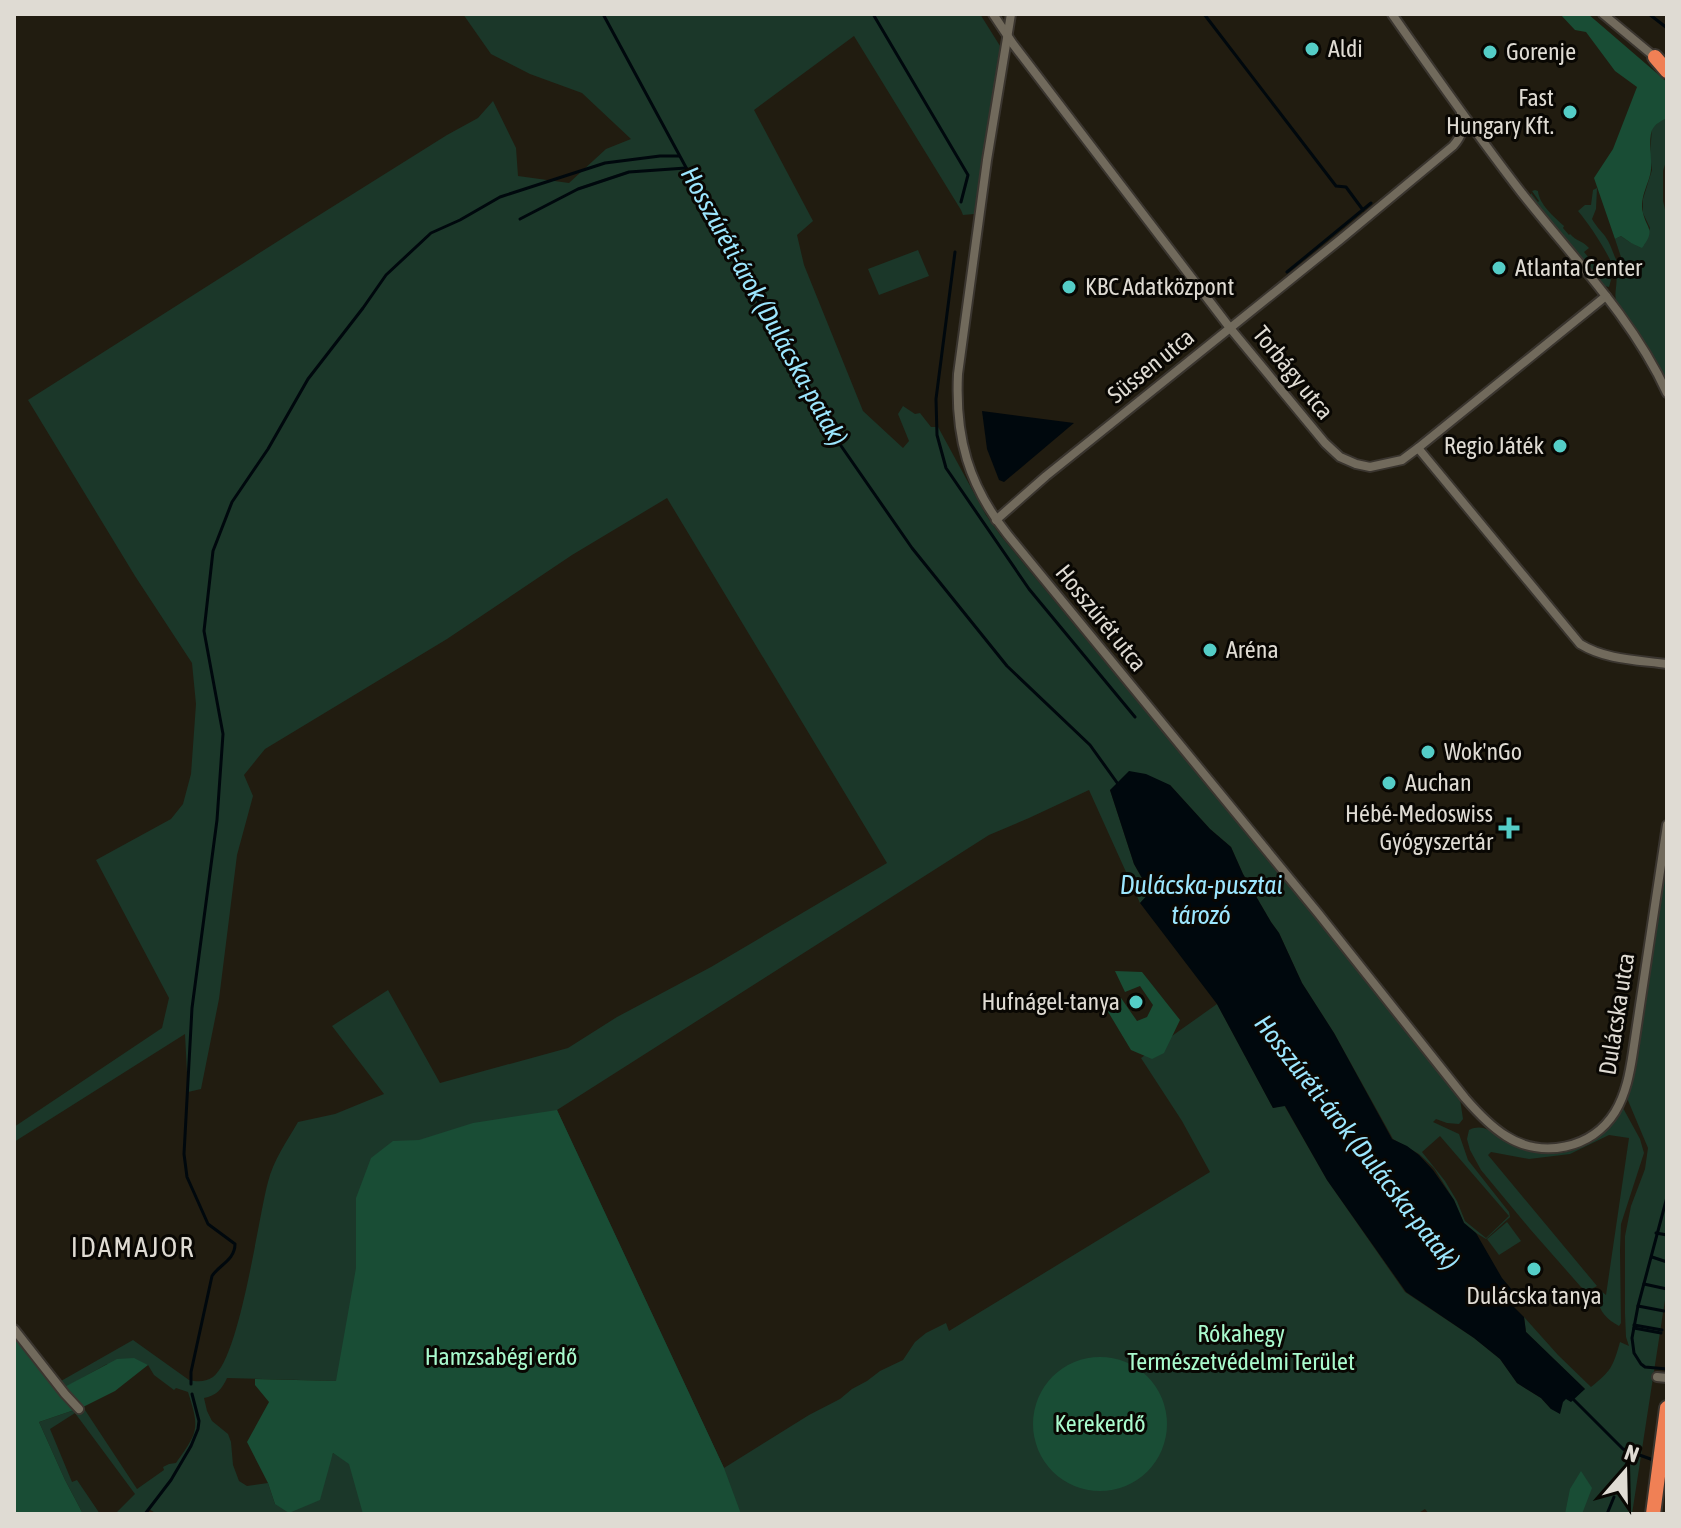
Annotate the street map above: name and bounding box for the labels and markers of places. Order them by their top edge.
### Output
place label: Aldi [1328,35,1363,62]
place label: Gorenje [1506,38,1576,65]
marker: Aldi [1303,40,1321,58]
marker: Gorenje [1481,43,1499,61]
place label: Fast Hungary Kft. [1446,84,1554,139]
marker: Fast Hungary Kft. [1561,103,1579,121]
place label: Atlanta Center [1515,254,1643,281]
marker: Atlanta Center [1490,259,1508,277]
place label: KBC Adatközpont [1085,273,1234,300]
marker: KBC Adatközpont [1060,278,1078,296]
place label: Regio Játék [1444,432,1544,459]
marker: Regio Játék [1551,437,1569,455]
place label: Aréna [1226,636,1279,663]
marker: Aréna [1201,641,1219,659]
place label: Wok'nGo [1444,738,1522,765]
marker: Wok'nGo [1419,743,1437,761]
place label: Auchan [1405,769,1472,796]
marker: Auchan [1380,774,1398,792]
place label: Hébé-Medoswiss Gyógyszertár [1345,800,1494,855]
marker: Hébé-Medoswiss Gyógyszertár [1500,819,1518,837]
place label: Hufnágel-tanya [981,988,1120,1015]
marker: Hufnágel-tanya [1127,993,1145,1011]
marker: Dulácska tanya [1525,1260,1543,1278]
place label: Dulácska tanya [1466,1282,1602,1309]

